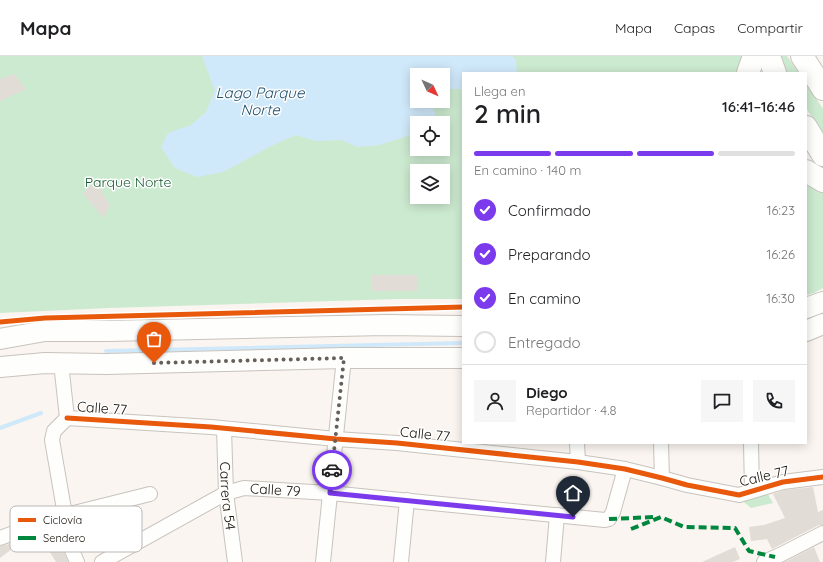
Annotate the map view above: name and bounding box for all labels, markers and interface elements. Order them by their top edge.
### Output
text: Mapa [20,16,71,40]
text: Mapa [615,19,652,37]
text: Capas [674,19,715,37]
text: Compartir [737,19,803,37]
north arrow [410,68,450,108]
map controls [410,68,450,204]
water label: Lago Parque Norte [216,83,305,119]
text: Llega en [474,83,525,99]
text: 2 min [474,97,541,130]
text: 16:41–16:46 [722,97,795,116]
button: locate [410,116,450,156]
text: En camino · 140 m [474,162,581,178]
button: layers [410,164,450,204]
park label: Parque Norte [85,173,171,191]
icon: check [474,199,496,221]
text: Confirmado [508,201,591,220]
text: 16:23 [767,202,795,218]
icon: check [474,243,496,265]
text: Preparando [508,245,591,264]
text: 16:26 [767,246,795,262]
icon: check [474,287,496,309]
text: En camino [508,289,581,308]
text: 16:30 [766,290,795,306]
pin [137,322,171,363]
icon: bag [143,328,165,350]
text: Entregado [508,333,581,352]
button: person [474,380,516,422]
button: chat [701,380,743,422]
button: phone [753,380,795,422]
text: Diego [526,383,568,402]
street label: Calle 77 [76,397,128,419]
text: Repartidor · 4.8 [526,402,617,418]
street label: Calle 77 [399,422,451,446]
courier [312,450,352,490]
icon: car [321,459,343,481]
street label: Carrera 54 [216,461,240,531]
street label: Calle 77 [738,462,790,490]
pin [556,476,590,517]
street label: Calle 79 [250,479,301,500]
icon: home [562,482,584,504]
legend [10,506,142,552]
text: Ciclovía [43,513,82,527]
text: Sendero [43,531,86,545]

